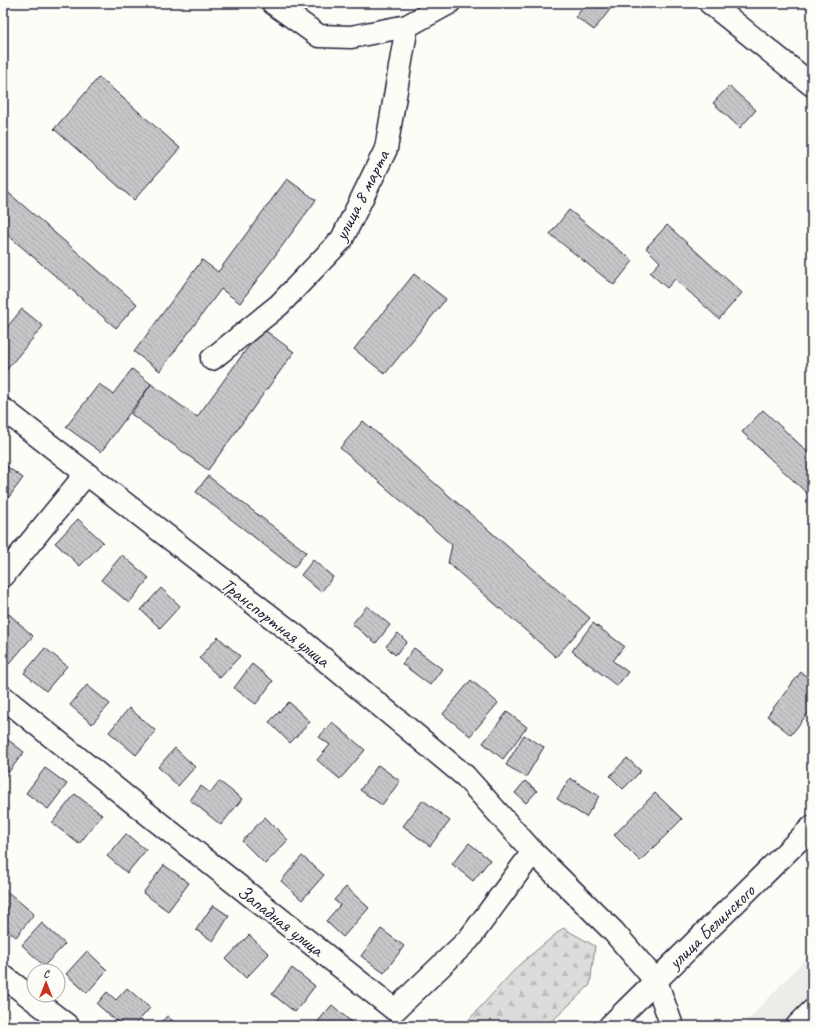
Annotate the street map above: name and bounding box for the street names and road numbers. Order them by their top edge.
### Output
street label: улица 8 марта [329,145,395,245]
street label: Транспортная улица [216,573,336,674]
street label: улица Белинского [663,879,761,975]
street label: Западная улица [233,880,329,963]

